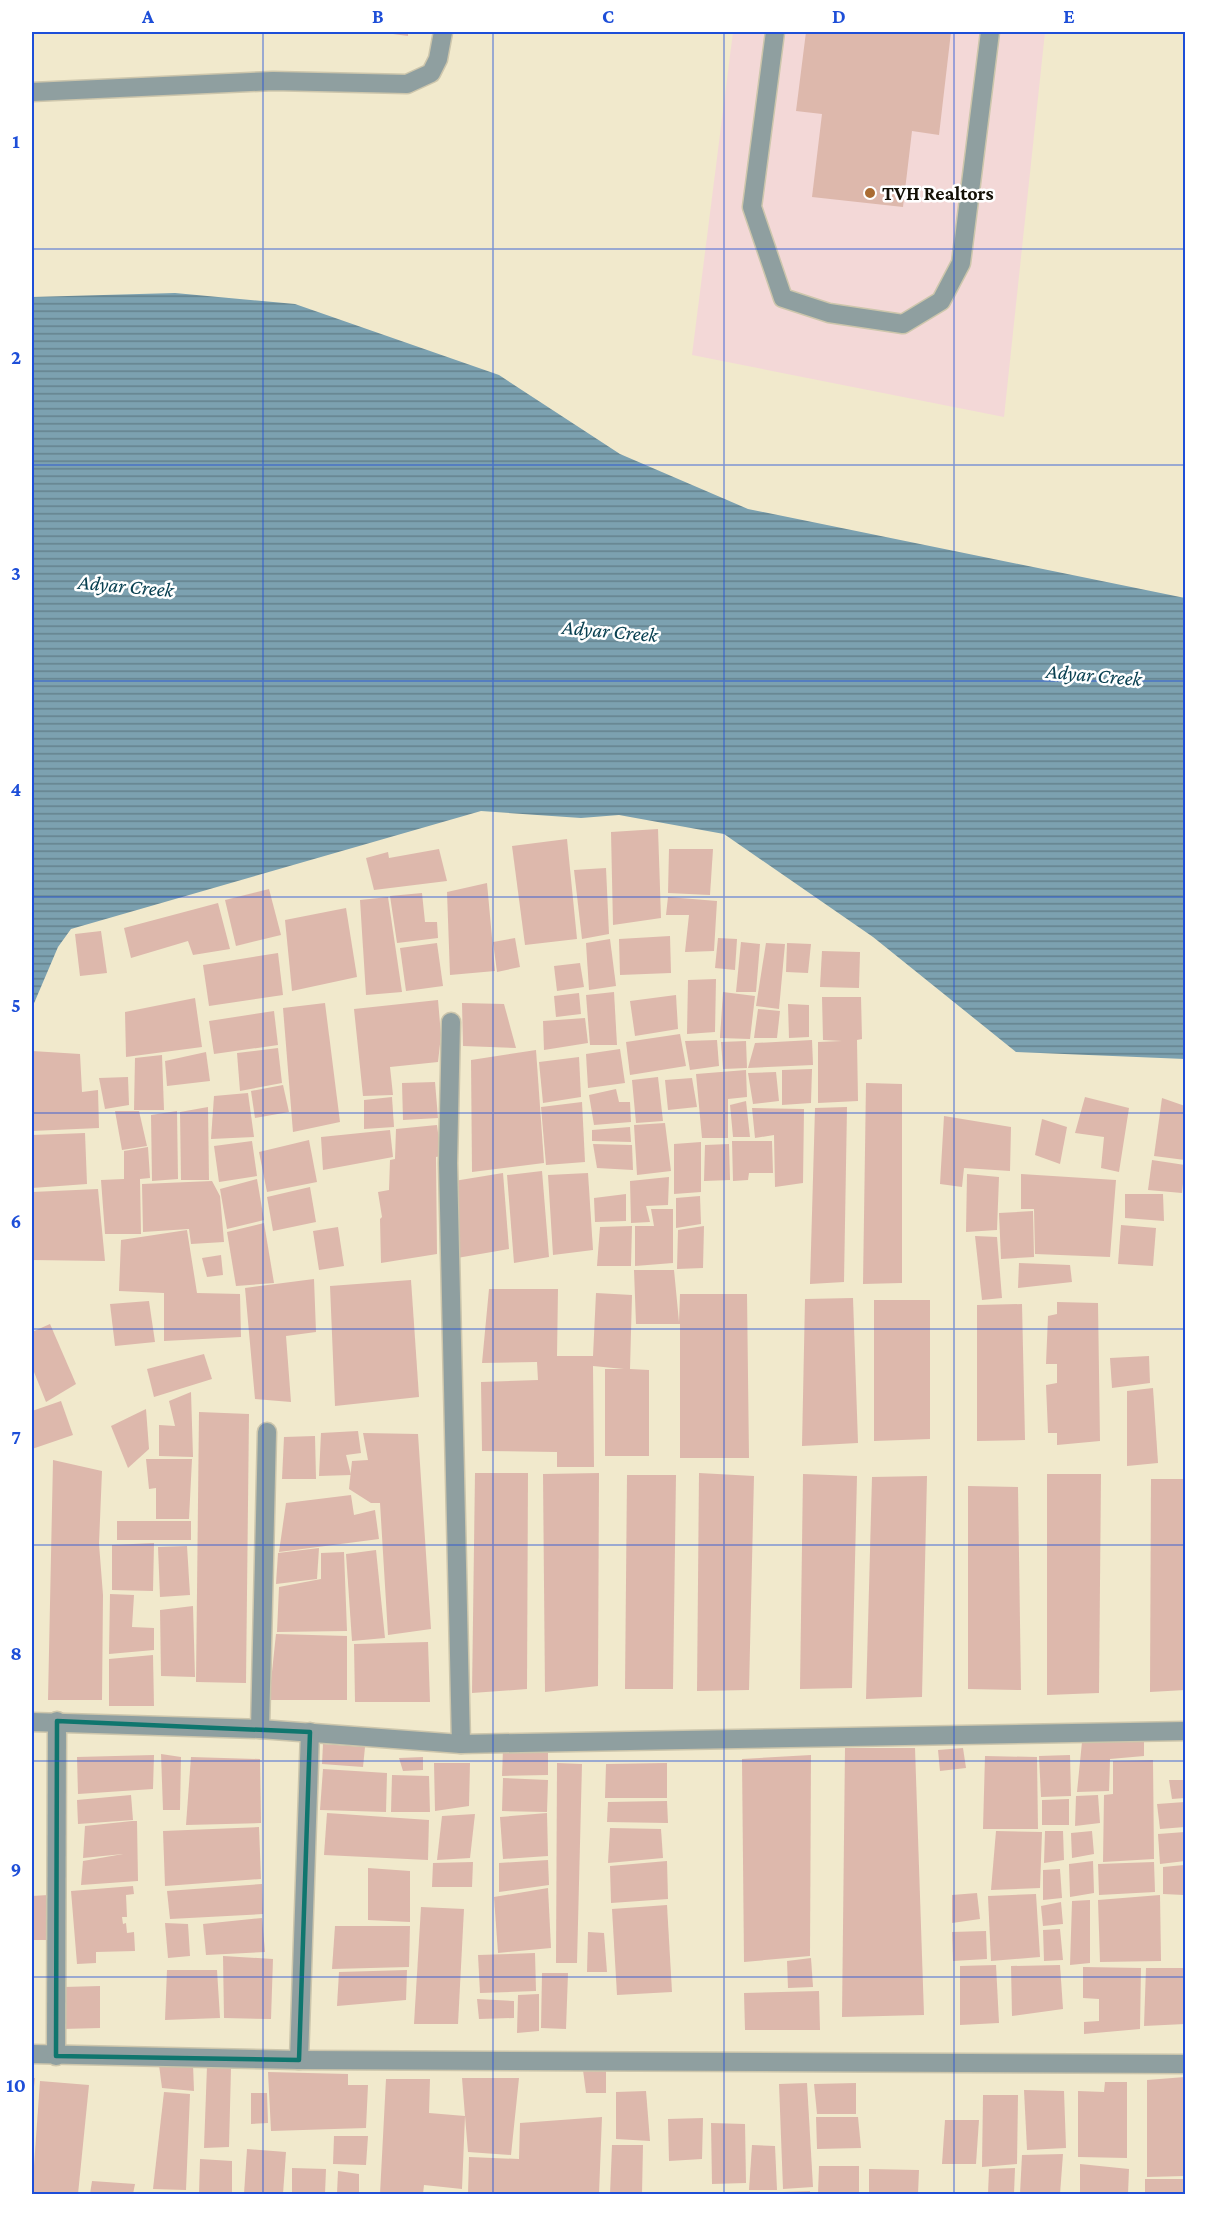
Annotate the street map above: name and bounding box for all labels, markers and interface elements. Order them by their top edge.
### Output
text: A [141,5,155,27]
text: B [372,5,384,27]
text: C [602,5,614,27]
text: D [832,5,846,27]
text: E [1063,5,1075,27]
text: 1 [12,130,20,152]
place label: TVH Realtors [882,182,994,204]
marker: TVH Realtors [863,186,877,200]
text: 2 [11,346,21,368]
text: 3 [11,562,21,584]
water label: Adyar Creek [76,570,176,602]
water label: Adyar Creek [560,615,660,647]
water label: Adyar Creek [1044,659,1144,691]
text: 4 [11,778,22,800]
text: 5 [11,994,21,1016]
text: 6 [11,1210,21,1232]
text: 7 [11,1426,21,1448]
text: 8 [10,1642,22,1664]
text: 9 [11,1858,21,1880]
text: 10 [6,2074,26,2096]

